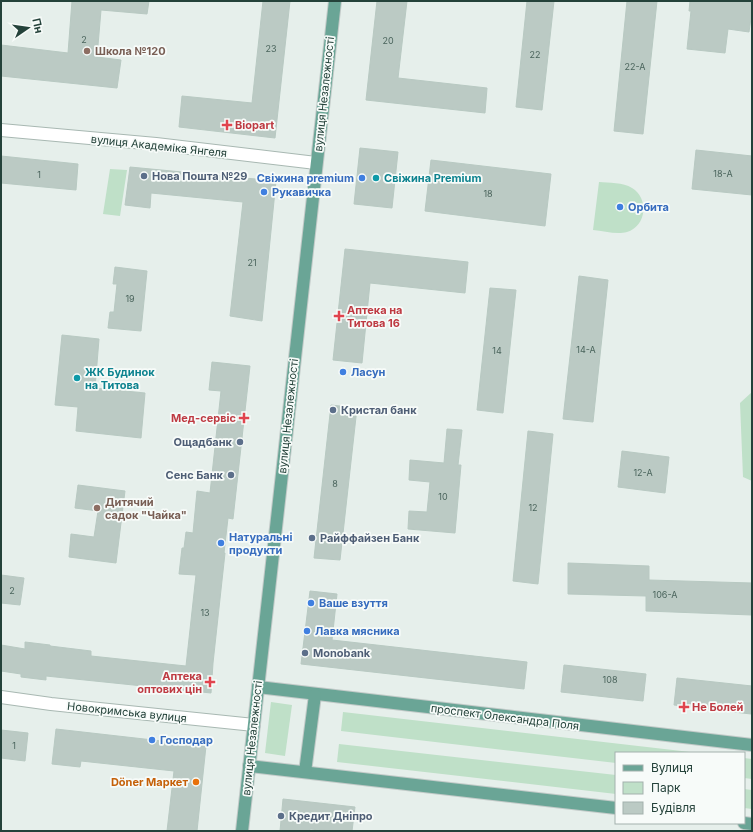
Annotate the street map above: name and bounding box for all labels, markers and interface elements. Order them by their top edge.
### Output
north arrow [8,8,48,48]
text: Пн [29,17,46,35]
house number: 2 [81,34,87,45]
house number: 20 [382,35,394,46]
street label: вулиця Незалежності [311,36,337,152]
house number: 23 [265,43,277,54]
place label: Школа №120 [95,44,166,58]
marker: Школа №120 [82,46,92,56]
house number: 22 [530,49,540,60]
house number: 22-А [624,61,646,72]
place label: Biopart [235,118,274,132]
marker: Biopart [222,120,232,130]
street label: вулиця Академіка Янгеля [90,132,228,160]
house number: 18-А [713,168,733,179]
house number: 1 [37,169,41,180]
place label: Нова Пошта №29 [152,169,247,183]
marker: Нова Пошта №29 [139,171,149,181]
place label: Свіжина premium [257,171,354,185]
place label: Свіжина Premium [384,171,481,185]
marker: Свіжина premium [357,173,367,183]
marker: Свіжина Premium [371,173,381,183]
place label: Рукавичка [272,185,331,199]
marker: Рукавичка [259,187,269,197]
house number: 18 [483,188,493,199]
place label: Орбита [628,200,669,214]
marker: Орбита [615,202,625,212]
house number: 21 [247,257,257,268]
house number: 19 [125,293,135,304]
place label: Аптека на Титова 16 [347,303,403,330]
marker: Аптека на Титова 16 [334,311,344,321]
house number: 14-А [576,344,596,355]
house number: 14 [492,345,502,356]
street label: вулиця Незалежності [275,358,301,474]
place label: ЖК Будинок на Титова [85,365,155,392]
place label: Ласун [351,365,386,379]
marker: Ласун [338,367,348,377]
marker: ЖК Будинок на Титова [72,373,82,383]
place label: Кристал банк [341,403,417,417]
marker: Кристал банк [328,405,338,415]
place label: Мед-сервіс [171,411,237,425]
marker: Мед-сервіс [239,413,249,423]
place label: Ощадбанк [174,435,233,449]
marker: Ощадбанк [235,437,245,447]
house number: 12-А [633,467,653,478]
place label: Сенс Банк [166,468,224,482]
marker: Сенс Банк [226,470,236,480]
house number: 8 [332,478,338,489]
house number: 10 [438,491,448,502]
place label: Дитячий садок "Чайка" [105,495,187,522]
house number: 12 [528,502,538,513]
marker: Дитячий садок "Чайка" [92,503,102,513]
place label: Натуральні продукти [229,530,292,557]
place label: Райффайзен Банк [320,531,420,545]
marker: Райффайзен Банк [307,533,317,543]
marker: Натуральні продукти [216,538,226,548]
house number: 2 [9,585,15,596]
house number: 106-А [653,589,677,600]
place label: Ваше взуття [319,596,388,610]
marker: Ваше взуття [306,598,316,608]
house number: 13 [200,607,210,618]
place label: Лавка мясника [315,624,400,638]
marker: Лавка мясника [302,626,312,636]
place label: Monobank [313,646,371,660]
marker: Monobank [300,648,310,658]
place label: Аптека оптових цін [137,669,202,696]
house number: 108 [603,674,618,685]
marker: Аптека оптових цін [205,677,215,687]
street label: вулиця Незалежності [239,680,265,796]
street label: Новокримська вулиця [66,699,188,725]
place label: Не Болей [692,700,743,714]
street label: проспект Олександра Поля [430,701,580,733]
marker: Не Болей [679,702,689,712]
place label: Господар [160,733,213,747]
marker: Господар [147,735,157,745]
house number: 1 [12,740,16,751]
legend [615,752,745,824]
text: Вулиця [651,760,693,775]
place label: Döner Маркет [111,775,188,789]
marker: Döner Маркет [191,777,201,787]
text: Парк [651,780,681,795]
text: Будівля [651,800,696,815]
place label: Кредит Дніпро [289,809,373,823]
marker: Кредит Дніпро [276,811,286,821]

